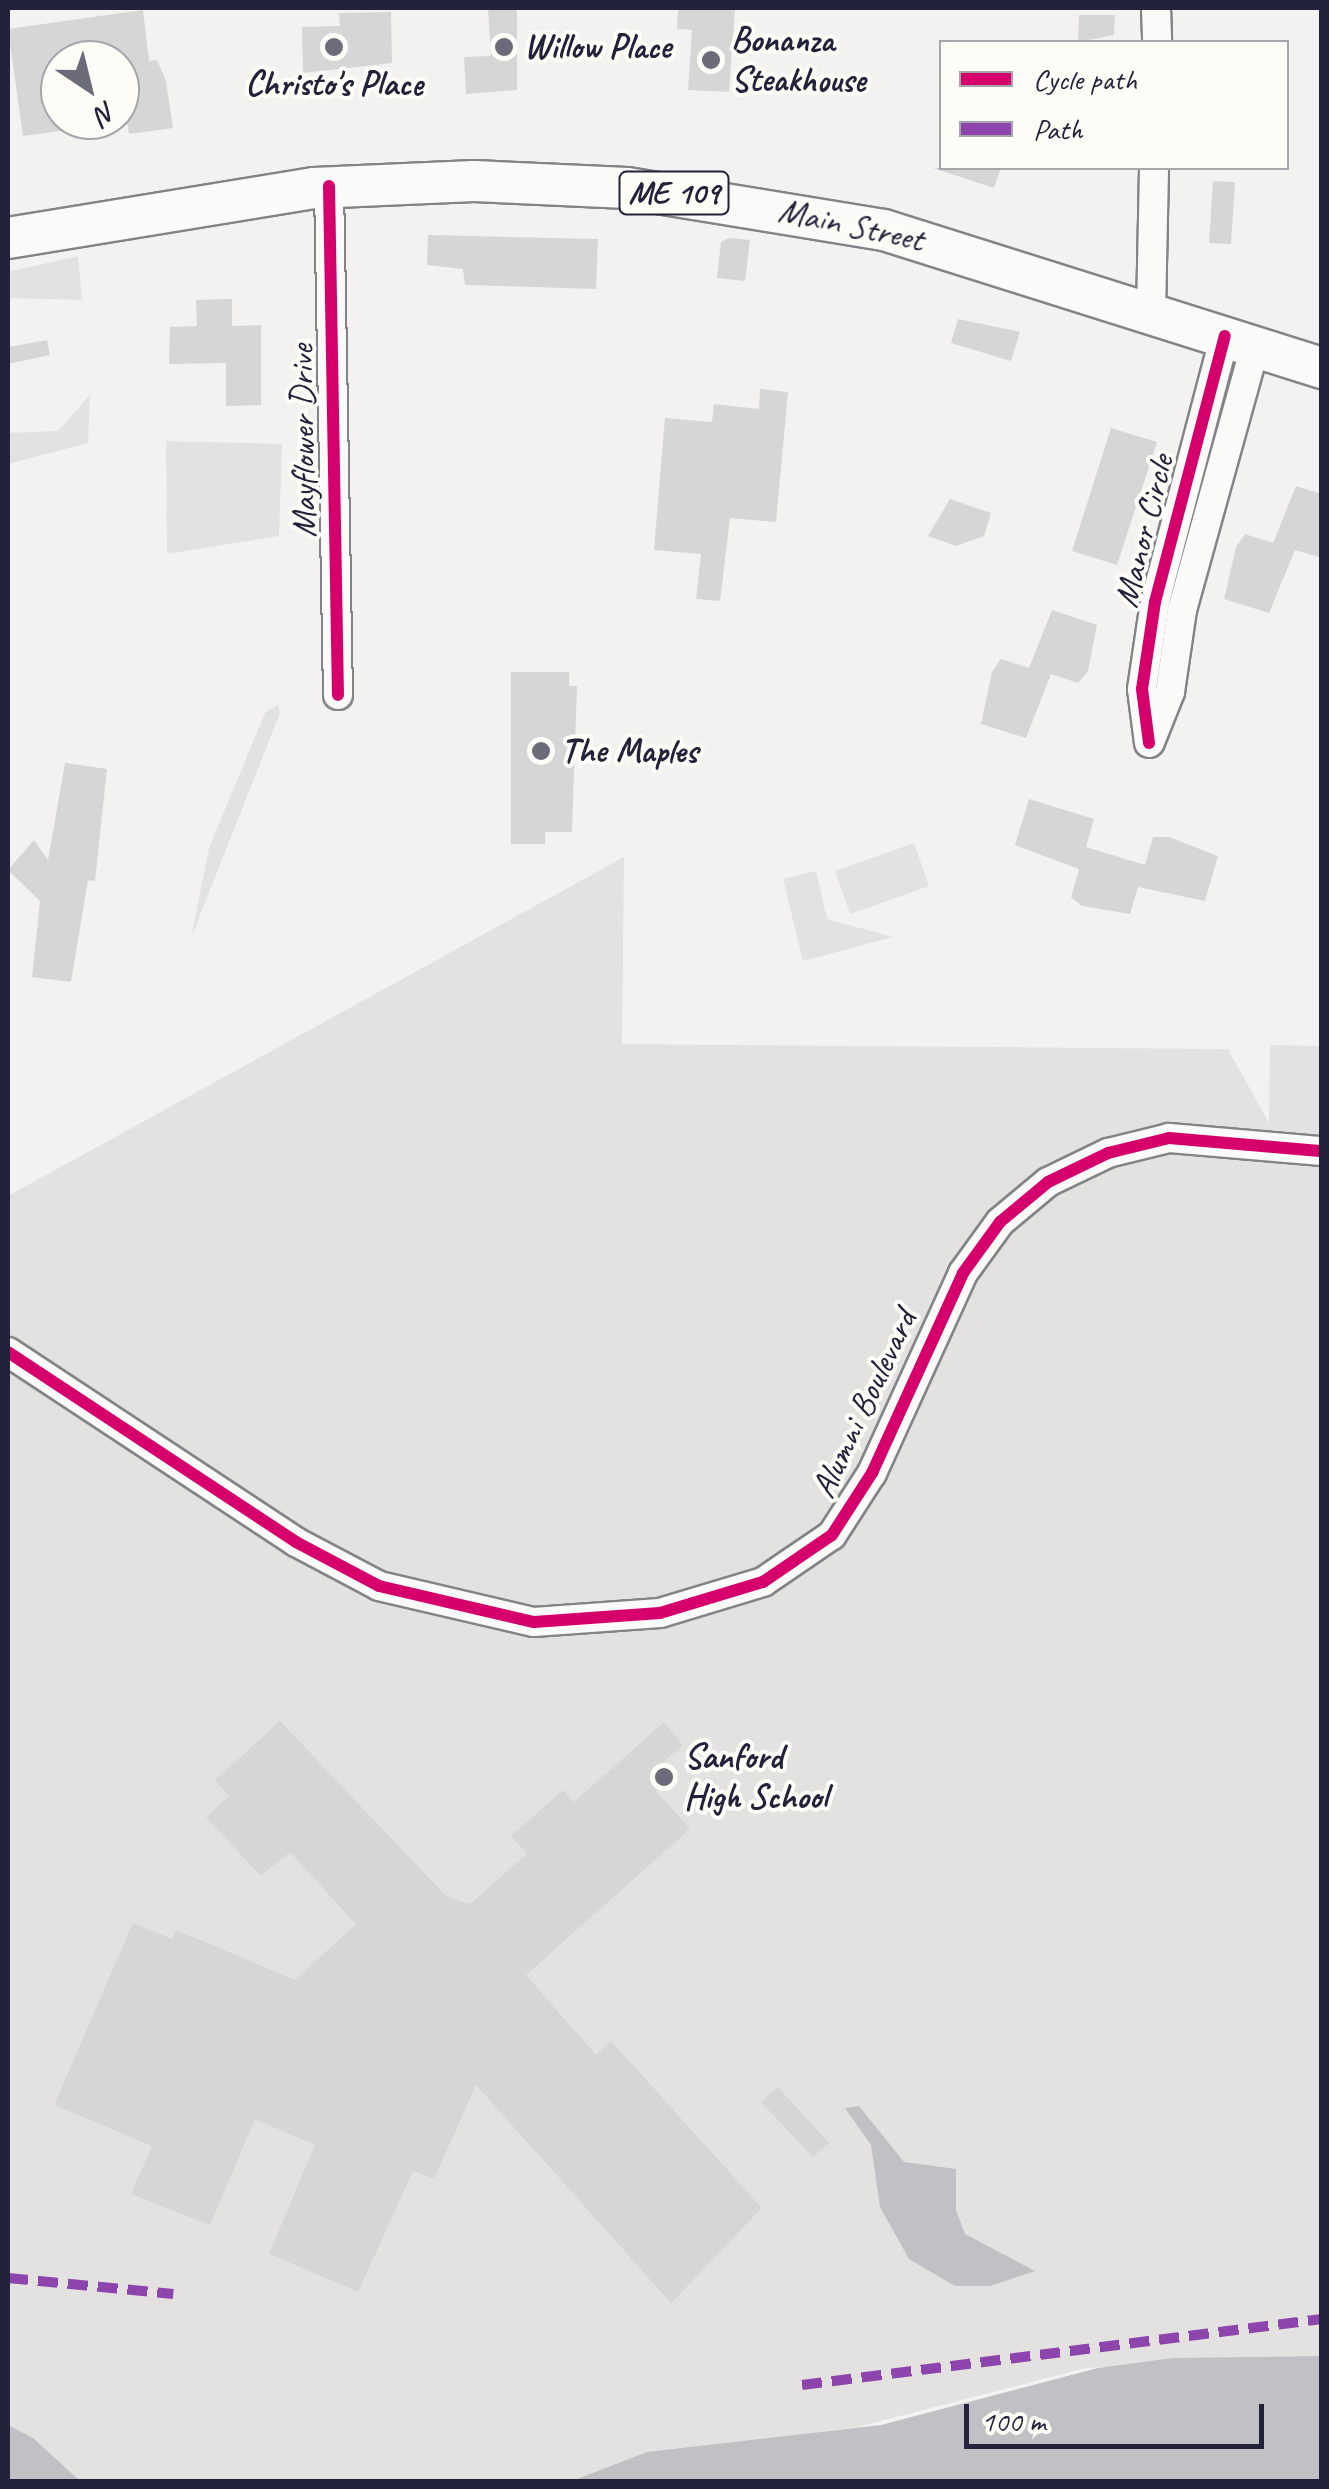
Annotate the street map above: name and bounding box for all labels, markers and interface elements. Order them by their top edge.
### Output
place label: Bonanza Steakhouse [731,19,866,101]
place label: Willow Place [524,26,672,68]
marker: Christo's Place [323,36,345,58]
marker: Willow Place [493,36,515,58]
north arrow [40,40,140,140]
legend [939,40,1289,170]
marker: Bonanza Steakhouse [700,49,722,71]
text: Cycle path [1033,60,1137,98]
place label: Christo's Place [246,63,422,105]
text: N [89,94,123,133]
text: Path [1033,110,1082,148]
road number: ME 109 [616,166,732,220]
street label: Main Street [775,189,927,261]
street label: Mayflower Drive [280,344,326,538]
street label: Manor Circle [1105,451,1183,611]
place label: The Maples [561,730,699,772]
marker: The Maples [530,740,552,762]
street label: Alumni Boulevard [802,1303,926,1505]
place label: Sanford High School [684,1736,826,1818]
marker: Sanford High School [653,1766,675,1788]
scale bar [969,2384,1269,2446]
text: 100 m [981,2402,1046,2440]

